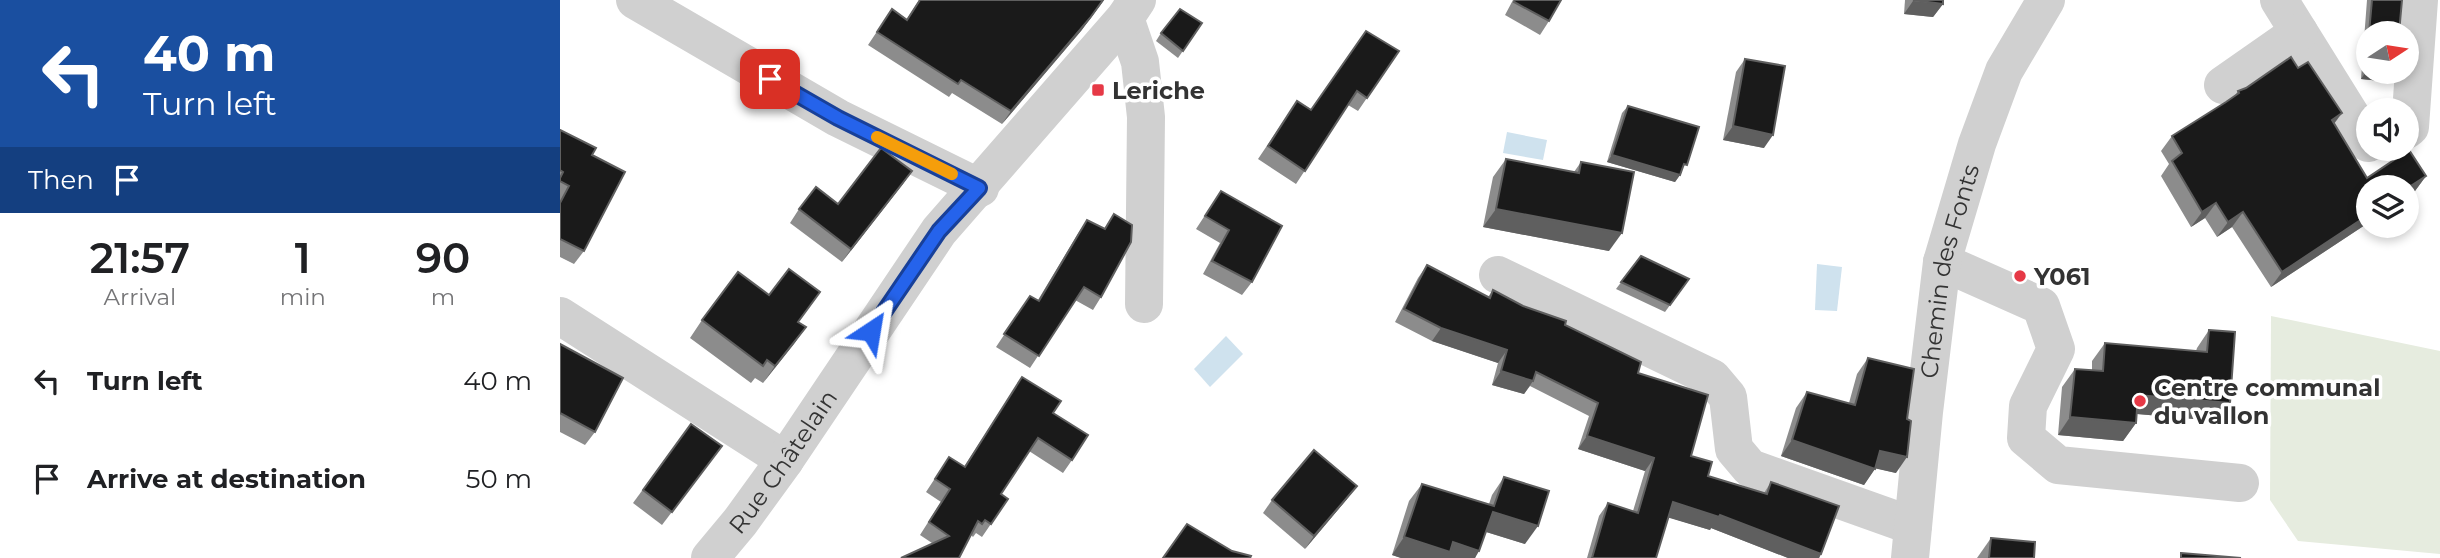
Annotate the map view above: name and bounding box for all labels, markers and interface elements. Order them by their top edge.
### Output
north arrow [2356,21,2418,84]
map controls [2356,21,2419,238]
text: 40 m [143,24,275,83]
icon: left [28,28,119,119]
pin [740,49,800,109]
icon: arrive [751,60,789,98]
place label: Leriche [1112,76,1205,105]
marker: Leriche [1090,82,1106,98]
text: Turn left [143,84,277,123]
button: sound [2356,98,2419,161]
icon: arrive [108,161,146,199]
street label: Chemin des Fonts [1914,161,1985,380]
text: Then [28,164,94,196]
button: layers [2356,175,2419,238]
text: 21:57 [90,232,190,284]
text: 1 [295,232,311,284]
text: 90 [416,232,470,284]
place label: Y061 [2033,262,2090,291]
marker: Y061 [2012,268,2028,284]
text: Arrival [104,283,176,311]
text: min [280,283,326,311]
text: m [431,283,455,311]
position arrow [834,294,908,368]
icon: left [28,362,66,400]
text: Turn left [87,365,203,397]
text: 40 m [463,365,532,397]
place label: Centre communal du vallon [2154,373,2380,430]
street label: Rue Châtelain [722,384,843,539]
marker: Centre communal du vallon [2132,393,2148,409]
icon: arrive [28,460,66,498]
text: Arrive at destination [87,463,366,495]
text: 50 m [466,463,532,495]

